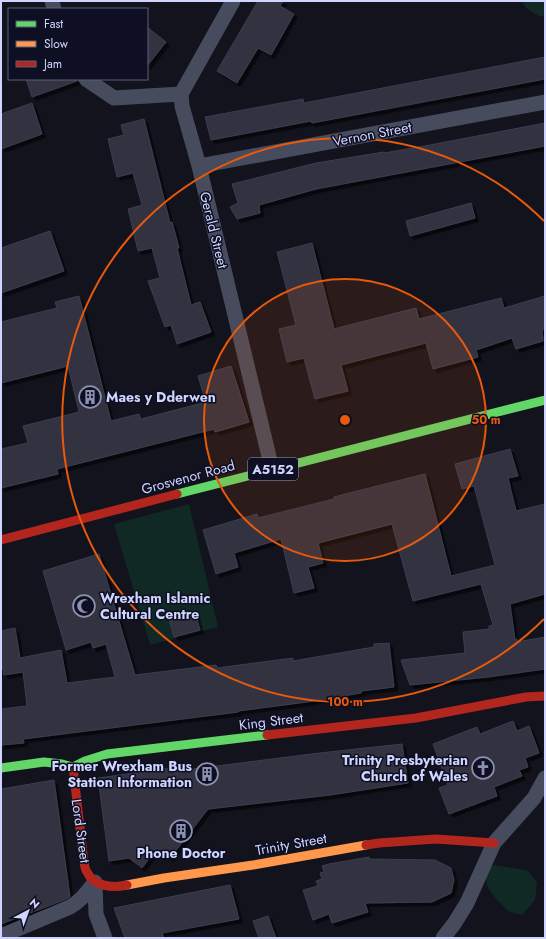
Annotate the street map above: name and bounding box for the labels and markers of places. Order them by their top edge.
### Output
building icon: Maes y Dderwen [77,384,103,410]
place label: Maes y Dderwen [106,387,216,407]
centre of rings [338,413,352,427]
place label: Wrexham Islamic Cultural Centre [100,588,210,624]
mosque icon: Wrexham Islamic Cultural Centre [71,593,97,619]
place label: Trinity Presbyterian Church of Wales [342,750,469,786]
church icon: Trinity Presbyterian Church of Wales [470,755,496,781]
place label: Former Wrexham Bus Station Information [52,756,193,792]
building icon: Former Wrexham Bus Station Information [194,761,220,787]
building icon: Phone Doctor [168,818,194,844]
place label: Phone Doctor [136,843,226,863]

